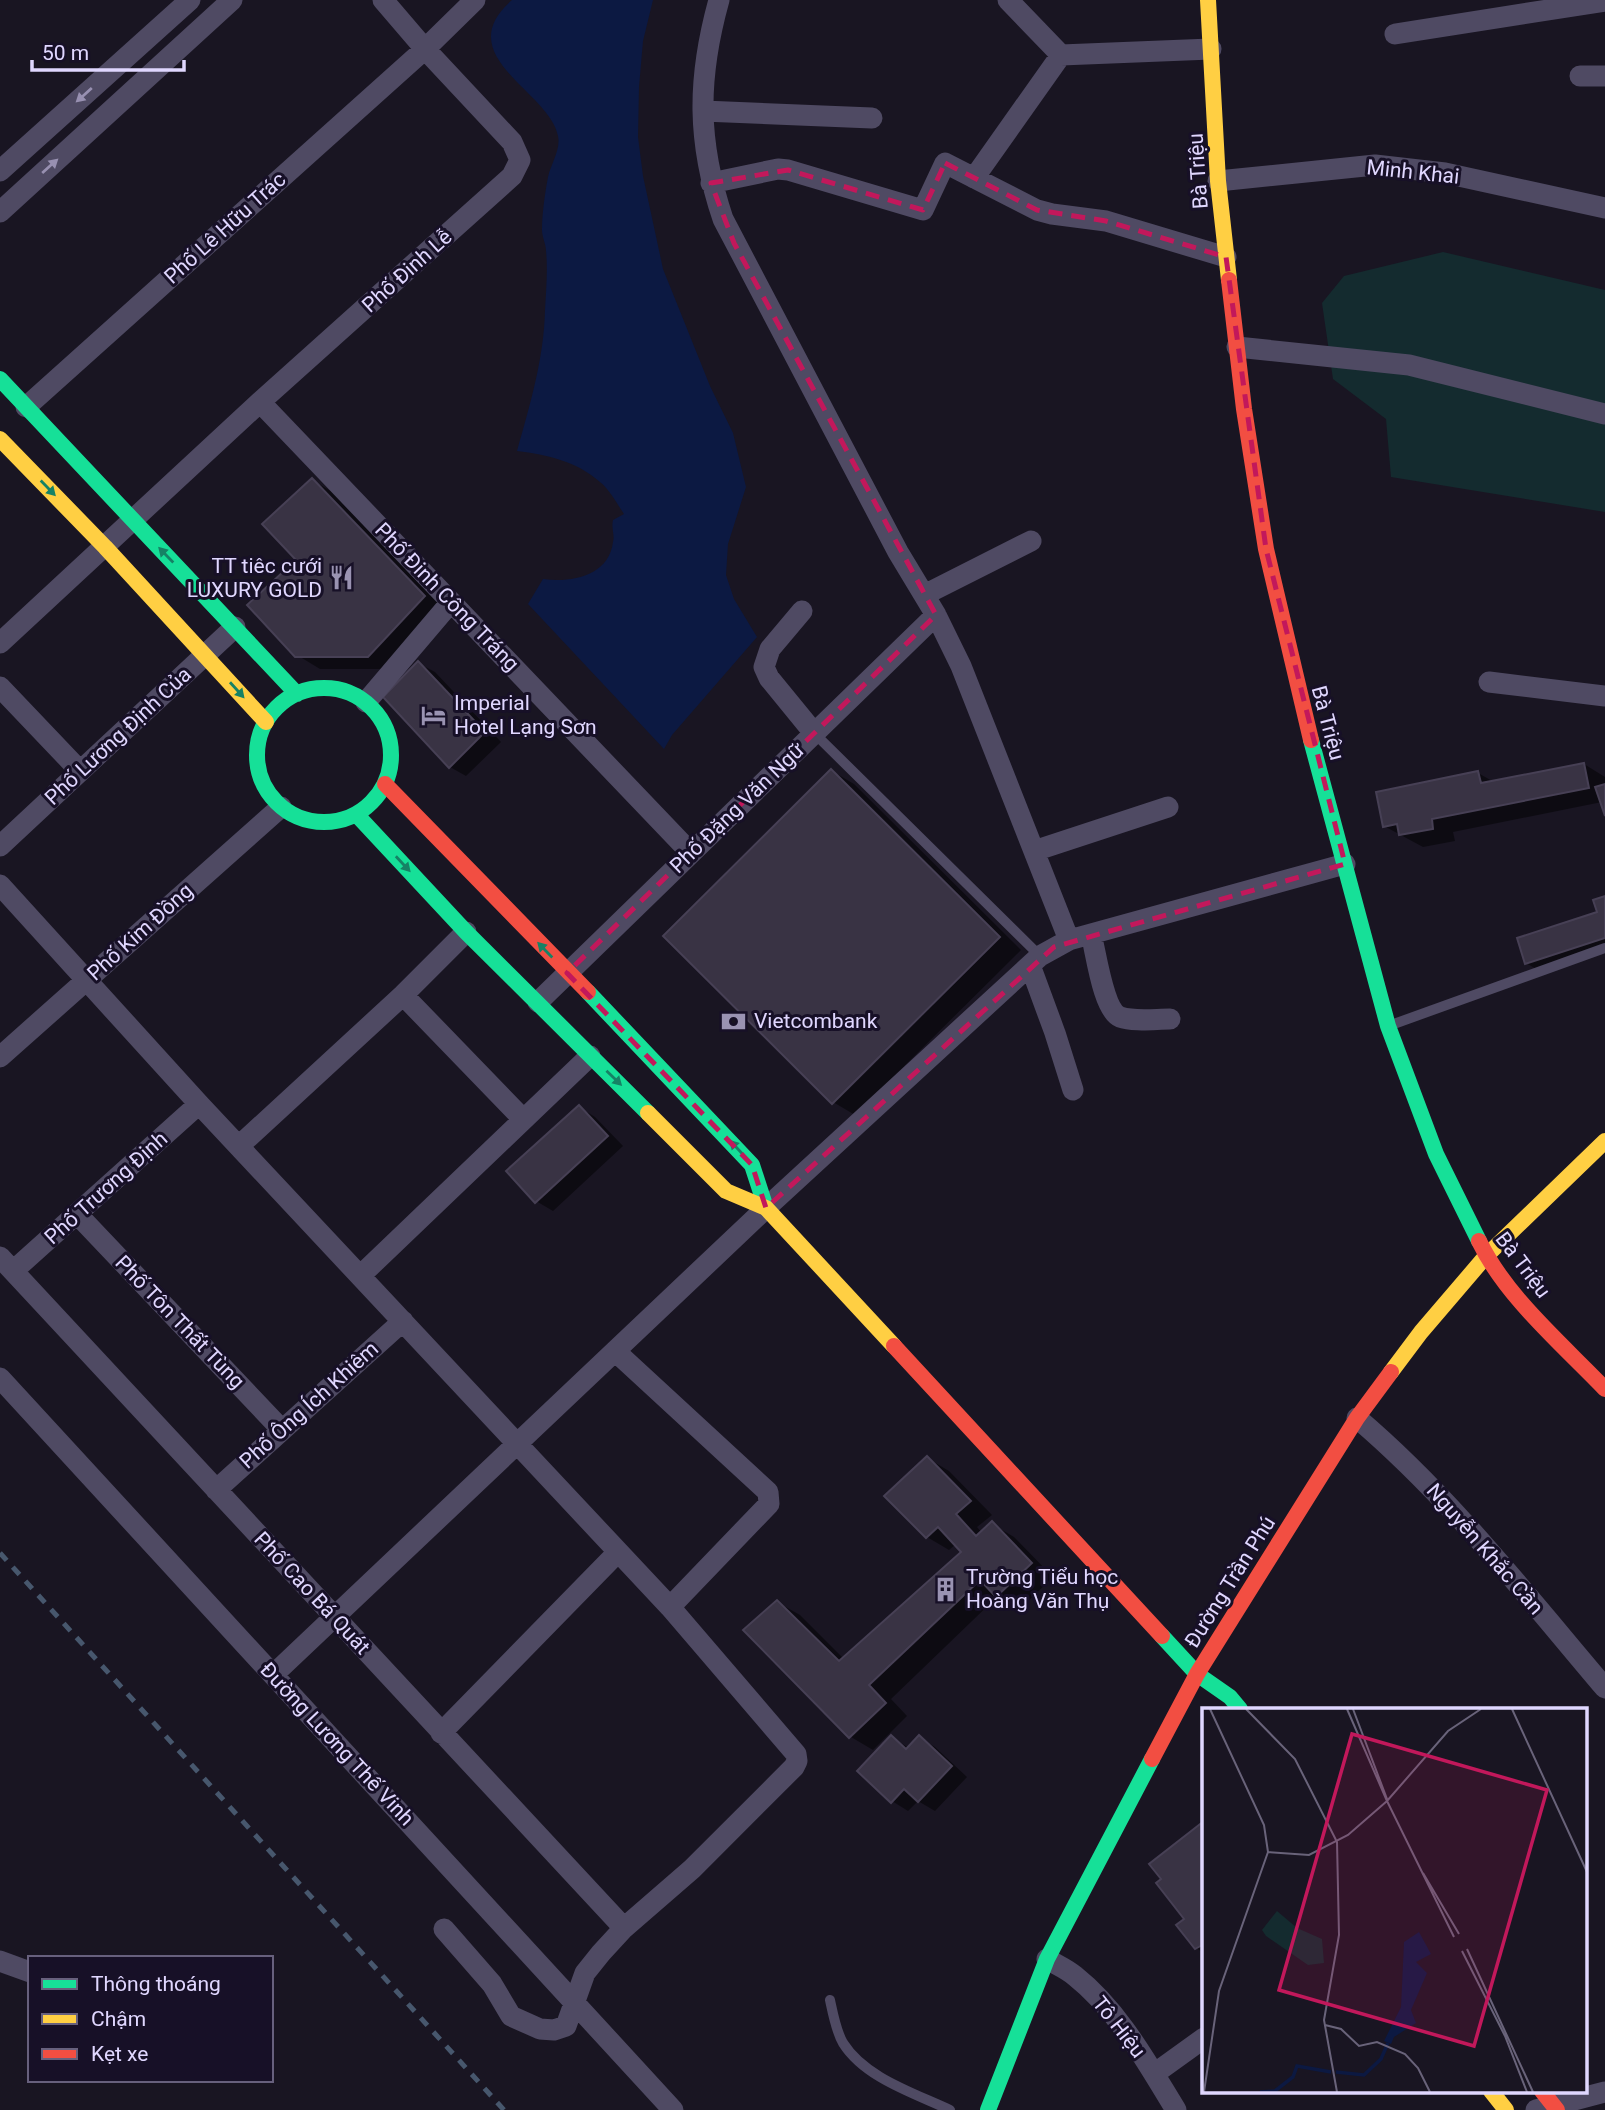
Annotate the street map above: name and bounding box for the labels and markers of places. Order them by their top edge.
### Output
place label: TT tiêc cưới LUXURY GOLD [187,554,322,602]
restaurant icon: TT tiêc cưới LUXURY GOLD [328,564,356,592]
place label: Imperial Hotel Lạng Sơn [454,691,597,739]
hotel icon: Imperial Hotel Lạng Sơn [420,701,448,729]
bank icon: Vietcombank [720,1007,748,1035]
place label: Vietcombank [754,1009,878,1033]
place label: Trường Tiểu học Hoàng Văn Thụ [966,1565,1118,1613]
building icon: Trường Tiểu học Hoàng Văn Thụ [932,1575,960,1603]

